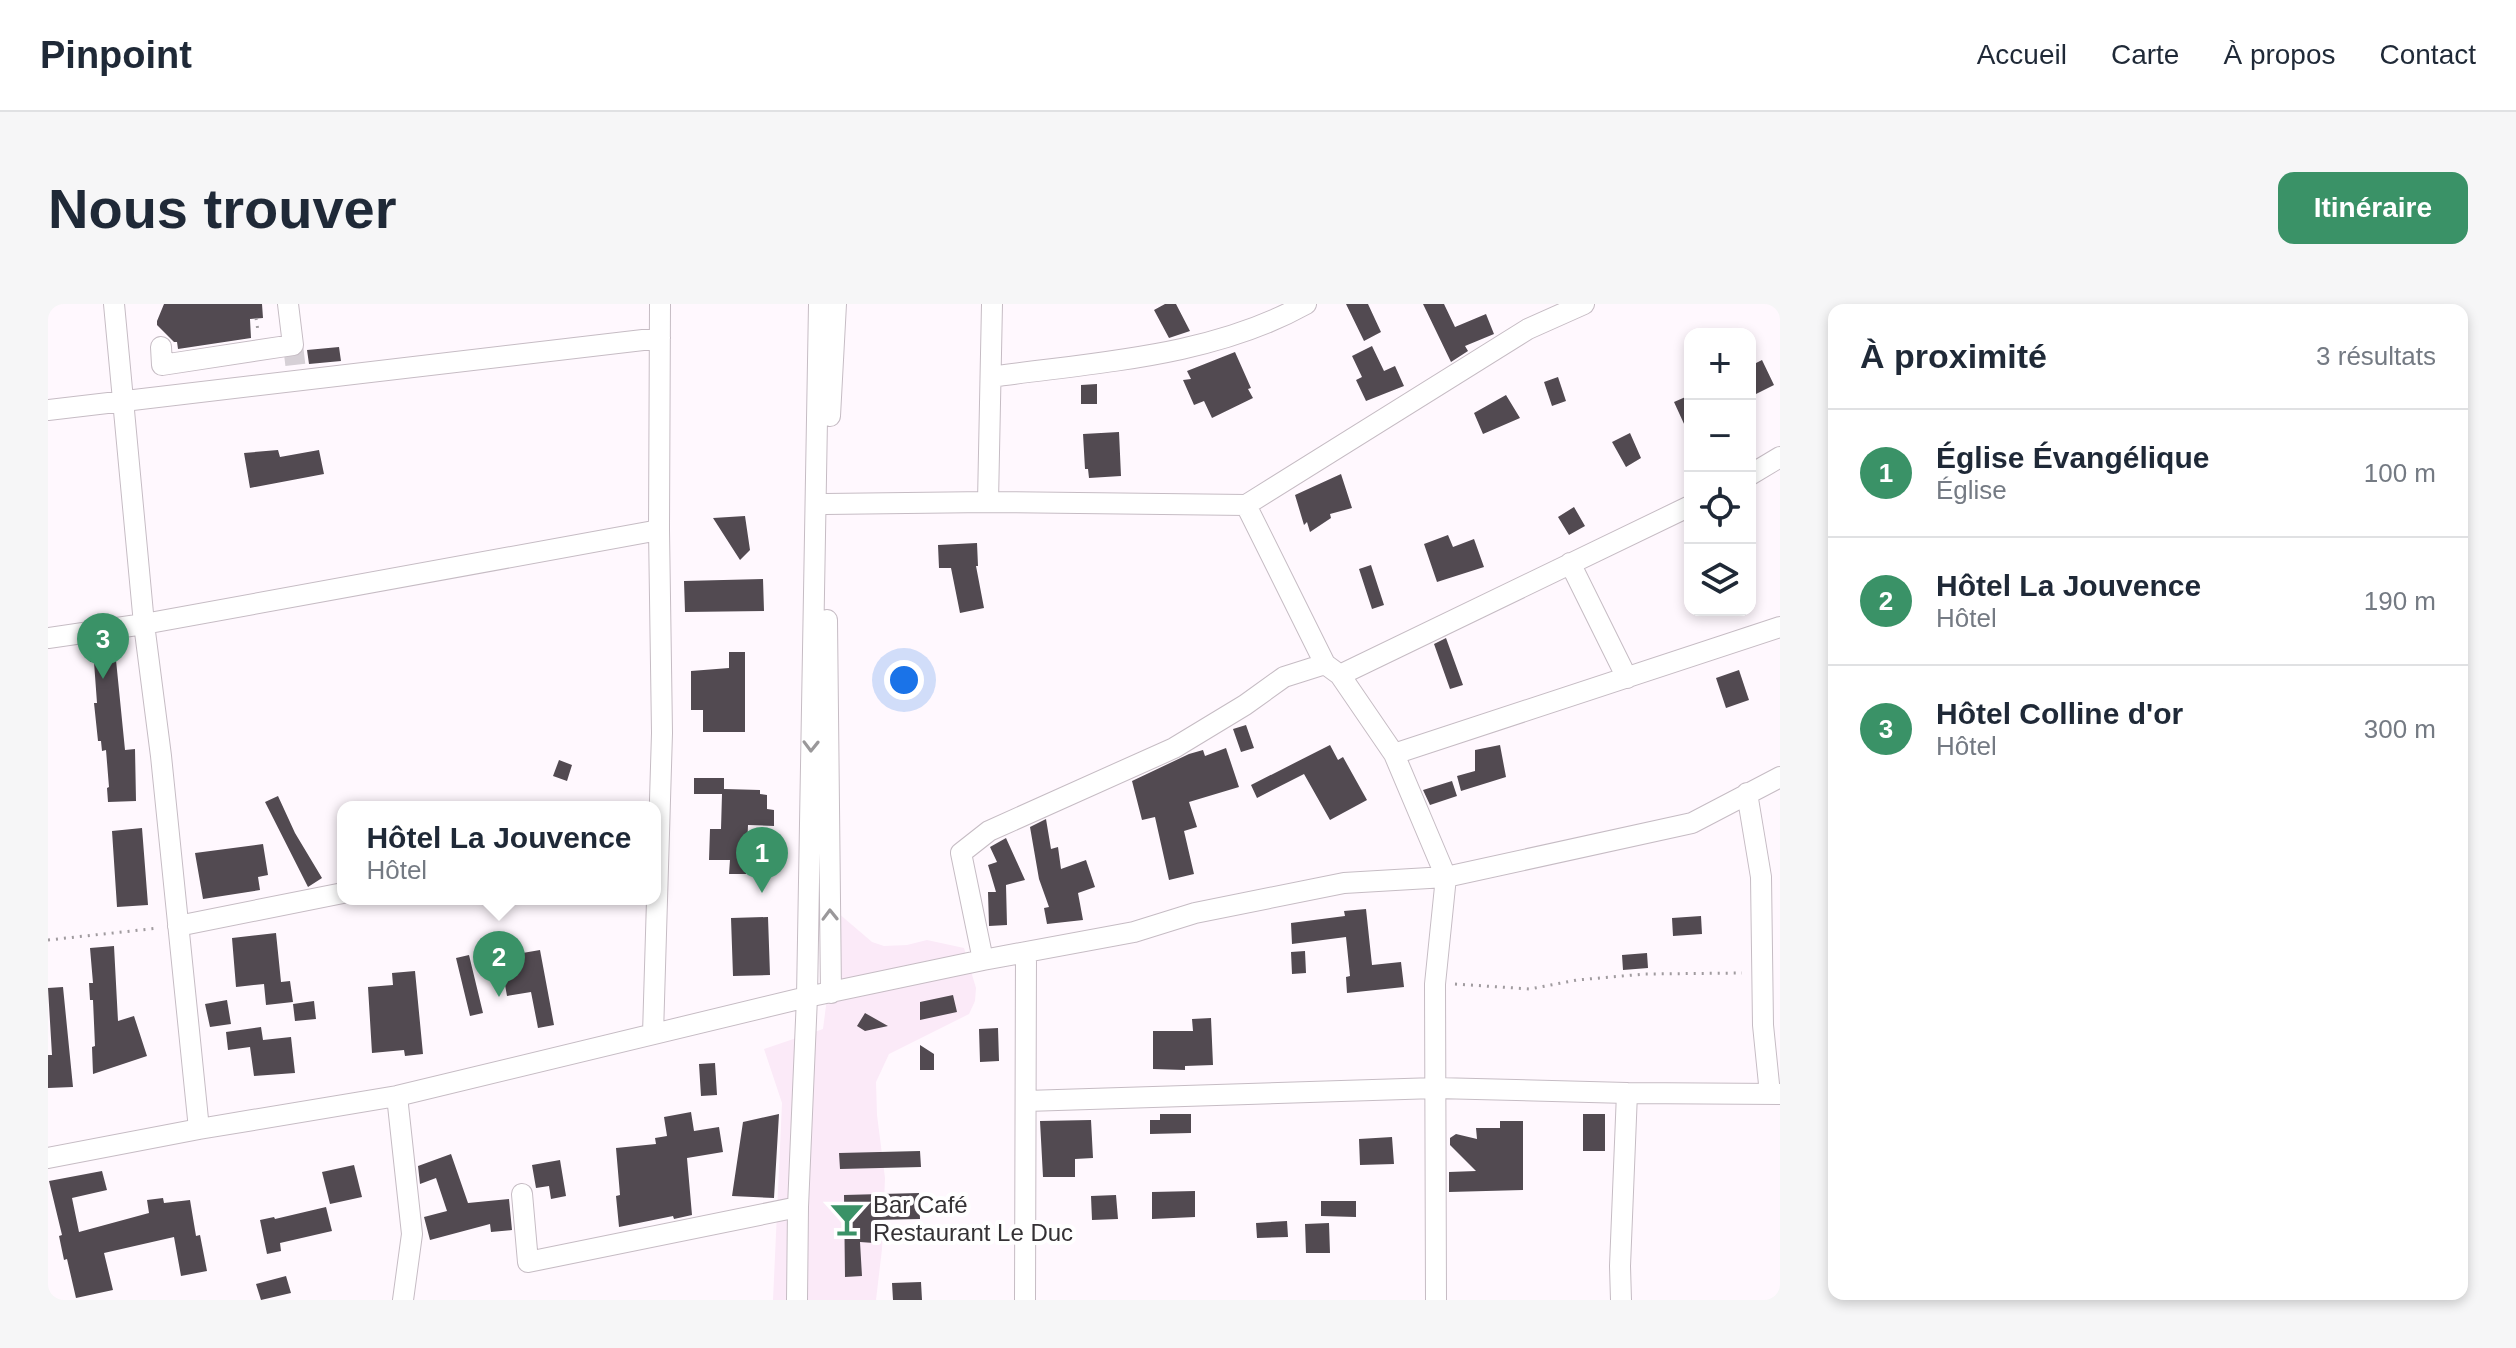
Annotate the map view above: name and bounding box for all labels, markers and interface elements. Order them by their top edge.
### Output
text: Pinpoint [40,34,192,76]
text: Accueil [1977,39,2067,70]
text: Carte [2111,39,2179,70]
text: À propos [2223,39,2336,70]
text: Contact [2380,39,2476,70]
button: Itinéraire [2278,172,2468,244]
text: Nous trouver [48,177,397,240]
map controls [1684,328,1756,616]
button: + [1684,328,1756,400]
text: À proximité [1860,337,2047,375]
text: 3 résultats [2316,341,2436,371]
button: − [1684,400,1756,472]
text: Église Évangélique [1936,441,2209,474]
text: 1 [1879,458,1893,488]
text: 100 m [2364,458,2436,488]
button: locate [1684,472,1756,544]
text: Église [1936,475,2007,505]
button: layers [1684,544,1756,616]
text: Hôtel La Jouvence [1936,569,2201,602]
text: 2 [1879,586,1893,616]
text: 190 m [2364,586,2436,616]
text: Hôtel [1936,603,1997,633]
pin: 3 [77,613,129,679]
your location [884,660,924,700]
text: Hôtel Colline d'or [1936,697,2183,730]
text: 3 [1879,714,1893,744]
text: 300 m [2364,714,2436,744]
text: Hôtel [1936,731,1997,761]
one-way arrow [802,740,820,753]
popup [337,801,661,905]
text: Hôtel La Jouvence [366,821,632,854]
pin: 1 [736,827,788,893]
text: Hôtel [366,855,427,885]
one-way arrow [821,908,839,921]
pin: 2 [473,931,525,997]
place label: Bar Café Restaurant Le Duc [873,1191,1073,1246]
bar icon: Bar Café Restaurant Le Duc [828,1200,866,1238]

